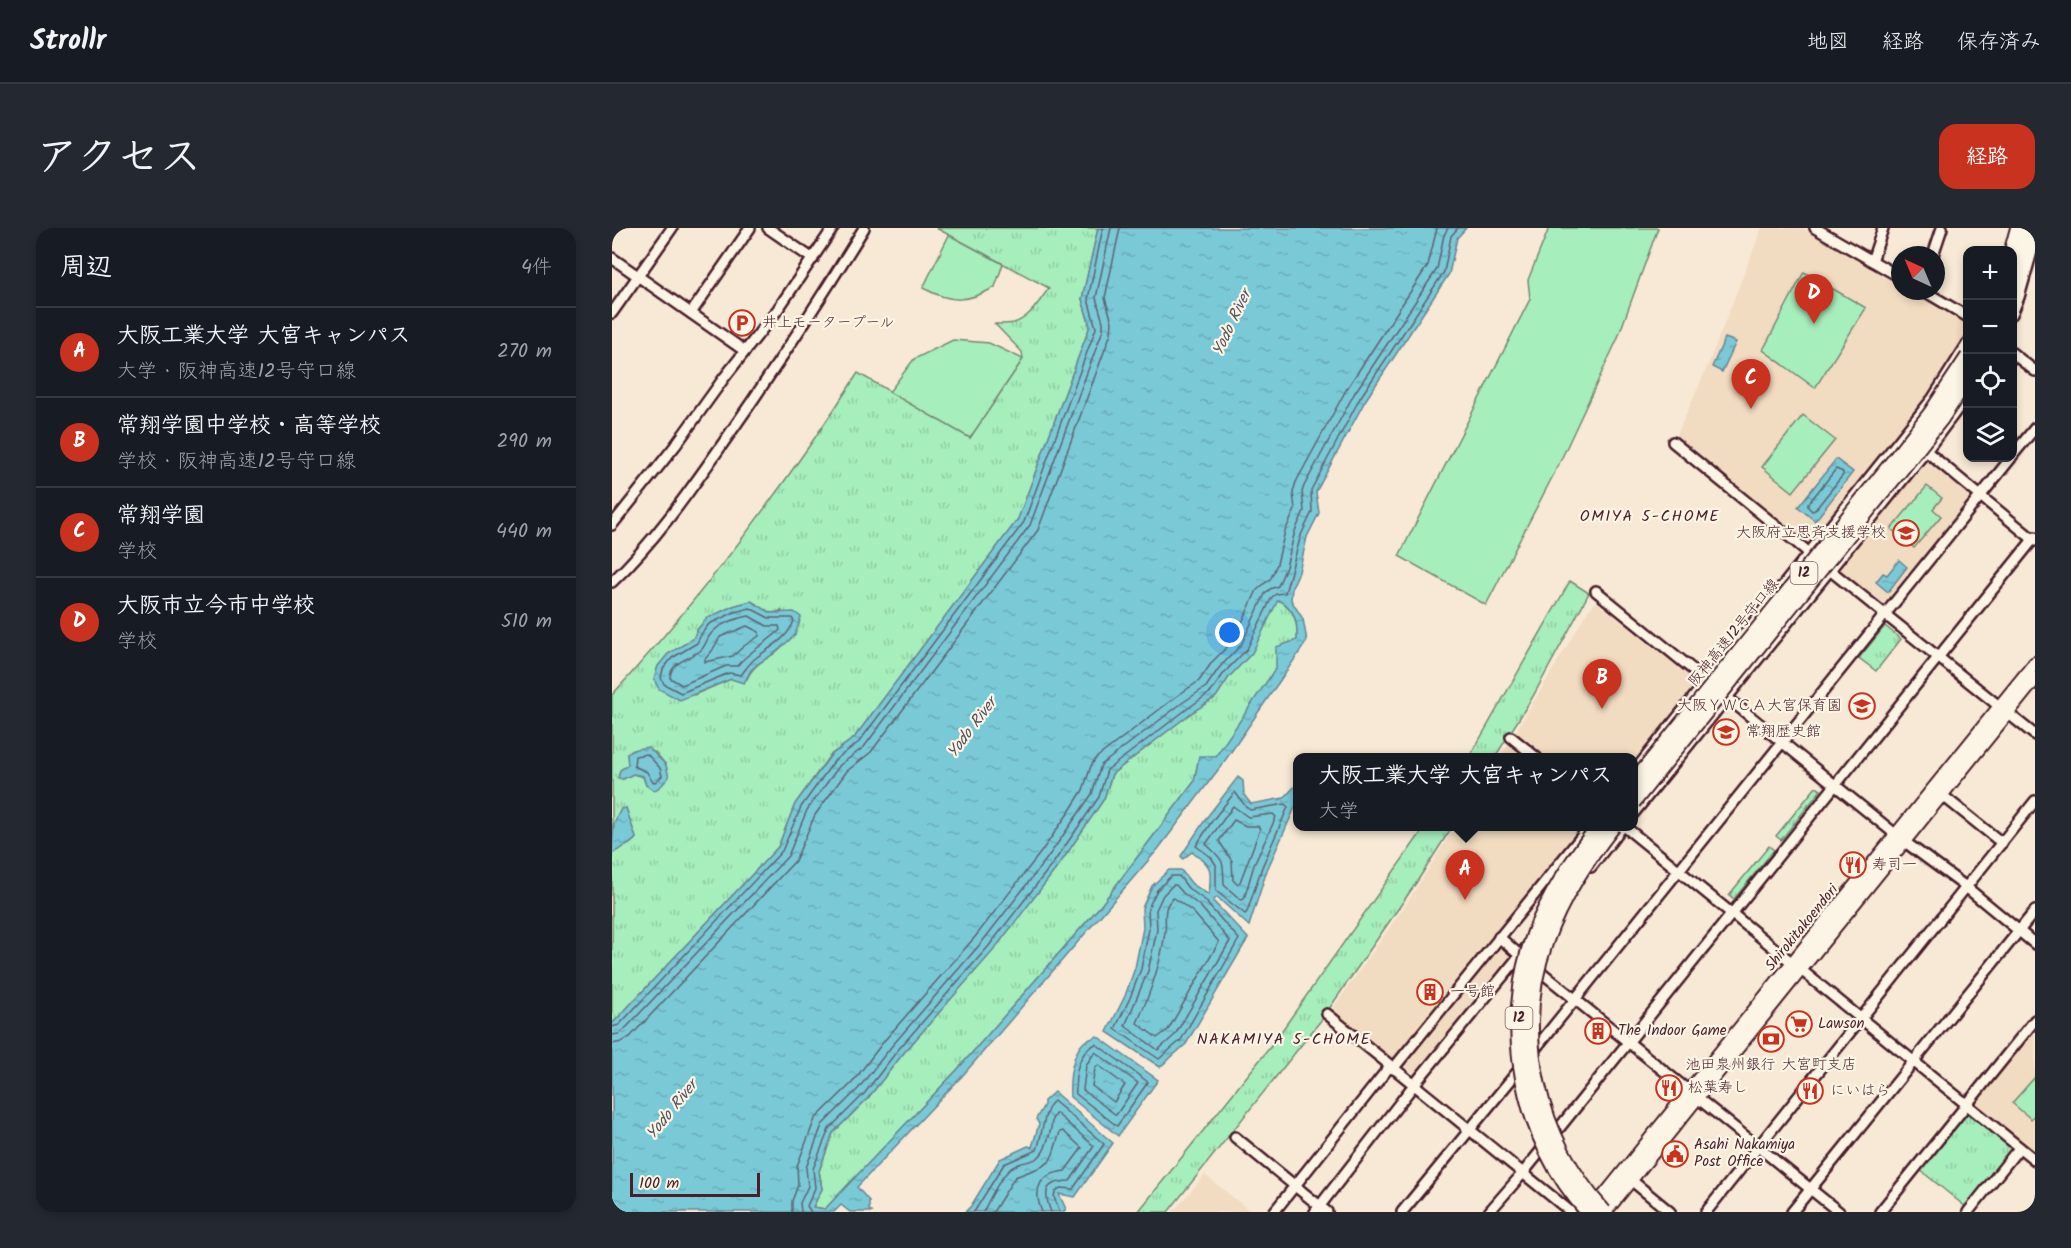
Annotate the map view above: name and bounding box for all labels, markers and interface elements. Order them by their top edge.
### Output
text: Strollr [30,19,106,64]
text: 地図 [1807,26,1849,59]
text: 経路 [1882,26,1924,59]
text: 保存済み [1957,26,2041,59]
button: 経路 [1939,124,2035,189]
text: アクセス [36,125,201,192]
north arrow [1891,246,1945,300]
map controls [1963,246,2017,462]
button: + [1963,246,2017,300]
text: 周辺 [60,247,112,289]
text: 4件 [521,252,552,284]
pin: D [1794,274,1834,324]
water label: Yodo River [1206,282,1260,360]
button: − [1963,300,2017,354]
parking icon: 井上モータープール [727,308,757,338]
place label: 井上モータープール [762,311,894,335]
text: 大阪工業大学 大宮キャンパス [117,319,411,354]
text: A [73,336,86,368]
text: 270 m [497,336,552,368]
button: locate [1963,354,2017,408]
text: 大学 · 阪神高速12号守口線 [117,356,356,388]
pin: C [1732,360,1770,409]
button: layers [1963,408,2017,462]
text: 常翔学園中学校・高等学校 [117,409,381,444]
text: B [73,426,86,458]
text: 290 m [497,426,552,458]
text: 学校 · 阪神高速12号守口線 [117,446,356,478]
text: 常翔学園 [117,499,205,534]
district label: OMIYA 5-CHOME [1580,504,1720,529]
text: C [73,516,86,548]
text: 440 m [496,516,552,548]
school or university icon: 大阪府立思斉支援学校 [1891,518,1921,548]
place label: 大阪府立思斉支援学校 [1736,521,1886,545]
text: 学校 [117,536,157,568]
road number: 12 [1790,562,1818,584]
street label: 阪神高速12号守口線 [1683,574,1785,692]
text: 大阪市立今市中学校 [117,589,315,624]
text: D [73,606,86,638]
text: 510 m [501,606,552,638]
your location [1215,618,1244,647]
text: 学校 [117,626,157,658]
pin: B [1582,660,1622,709]
water label: Yodo River [941,689,1005,764]
school or university icon: 大阪ＹＷＣＡ大宮保育園 [1847,691,1877,721]
place label: 大阪ＹＷＣＡ大宮保育園 [1677,694,1842,718]
school or university icon: 常翔歴史館 [1711,717,1741,747]
place label: 常翔歴史館 [1746,720,1821,744]
popup [1293,753,1638,831]
text: 大阪工業大学 大宮キャンパス [1319,759,1612,794]
text: 大学 [1319,796,1359,828]
pin: A [1446,850,1484,900]
restaurant icon: 寿司一 [1838,850,1868,880]
place label: 寿司一 [1872,853,1917,877]
street label: Shirokitakoendori [1759,878,1846,977]
building icon: 一号館 [1415,977,1445,1007]
place label: 一号館 [1450,980,1495,1004]
road number: 12 [1506,1007,1532,1029]
supermarket icon: Lawson [1784,1009,1814,1039]
place label: Lawson [1818,1012,1865,1036]
building icon: The Indoor Game [1583,1016,1613,1046]
place label: The Indoor Game [1618,1019,1727,1043]
bank icon: 池田泉州銀行 大宮町支店 [1756,1024,1786,1054]
district label: NAKAMIYA 5-CHOME [1197,1027,1371,1052]
place label: 池田泉州銀行 大宮町支店 [1685,1053,1857,1077]
water label: Yodo River [640,1072,706,1145]
restaurant icon: 松葉寿し [1654,1073,1684,1103]
place label: 松葉寿し [1688,1076,1748,1100]
restaurant icon: にいはら [1795,1076,1825,1106]
place label: にいはら [1830,1079,1891,1103]
place label: Asahi Nakamiya Post Office [1694,1133,1795,1174]
public building icon: Asahi Nakamiya Post Office [1660,1139,1690,1169]
scale bar [630,1170,760,1198]
text: 100 m [639,1171,679,1196]

